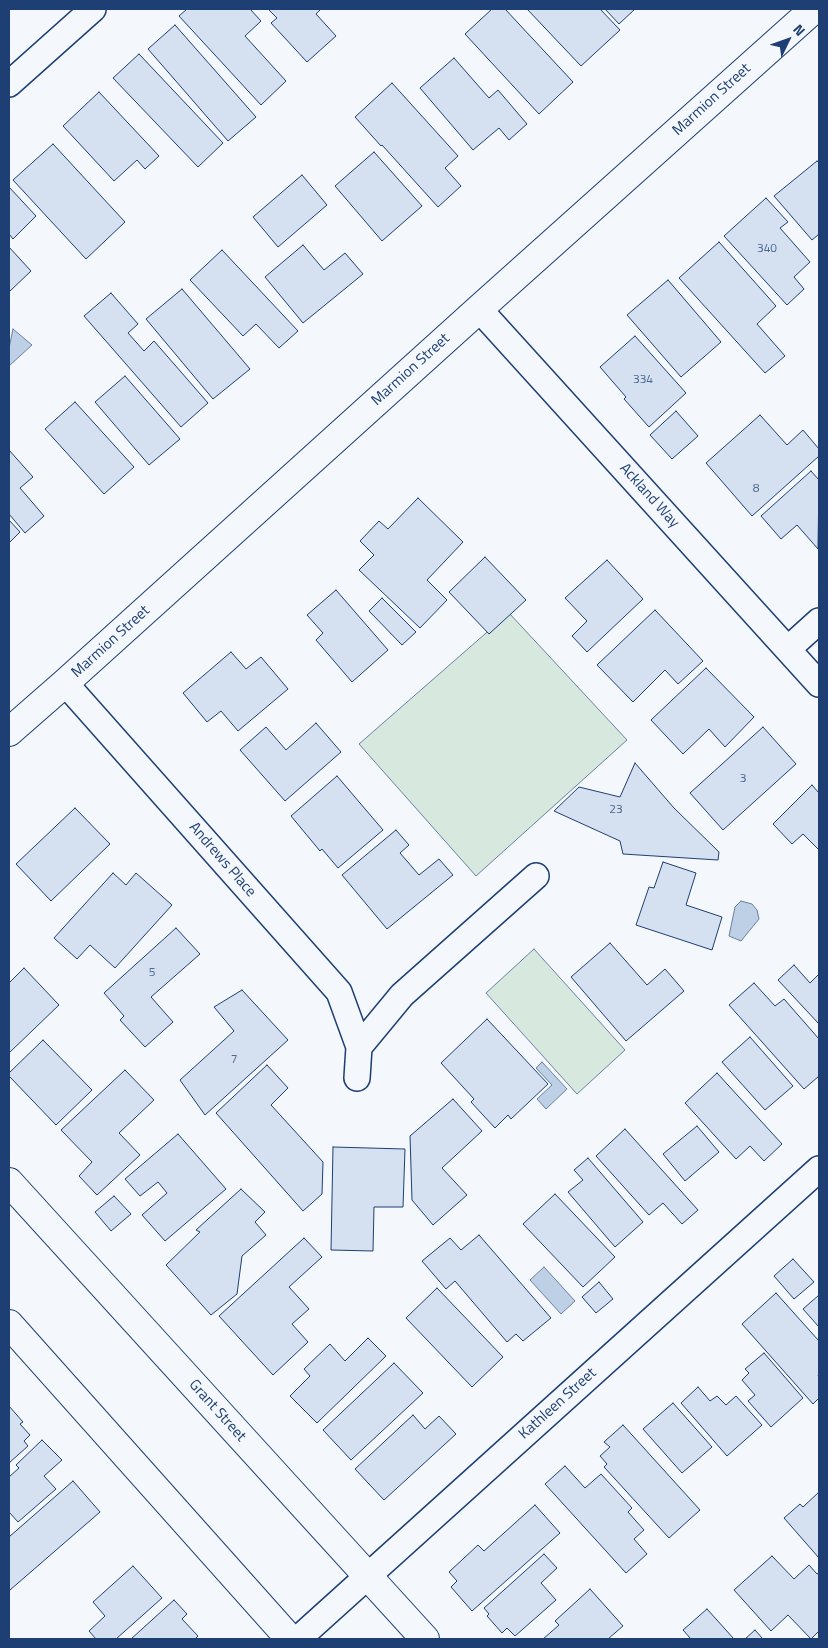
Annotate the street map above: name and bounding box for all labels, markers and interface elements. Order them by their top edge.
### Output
north arrow [763,15,813,65]
text: N [788,19,811,40]
street label: Marmion Street [669,60,755,140]
house number: 340 [757,242,777,256]
street label: Marmion Street [368,330,454,410]
house number: 334 [633,373,653,387]
street label: Ackland Way [615,460,683,532]
house number: 8 [753,482,759,496]
street label: Marmion Street [68,602,154,682]
house number: 3 [740,772,746,786]
house number: 23 [609,803,623,817]
street label: Andrews Place [185,819,259,901]
house number: 5 [149,966,155,980]
house number: 7 [231,1053,237,1067]
street label: Kathleen Street [516,1365,600,1443]
street label: Grant Street [184,1376,250,1446]

